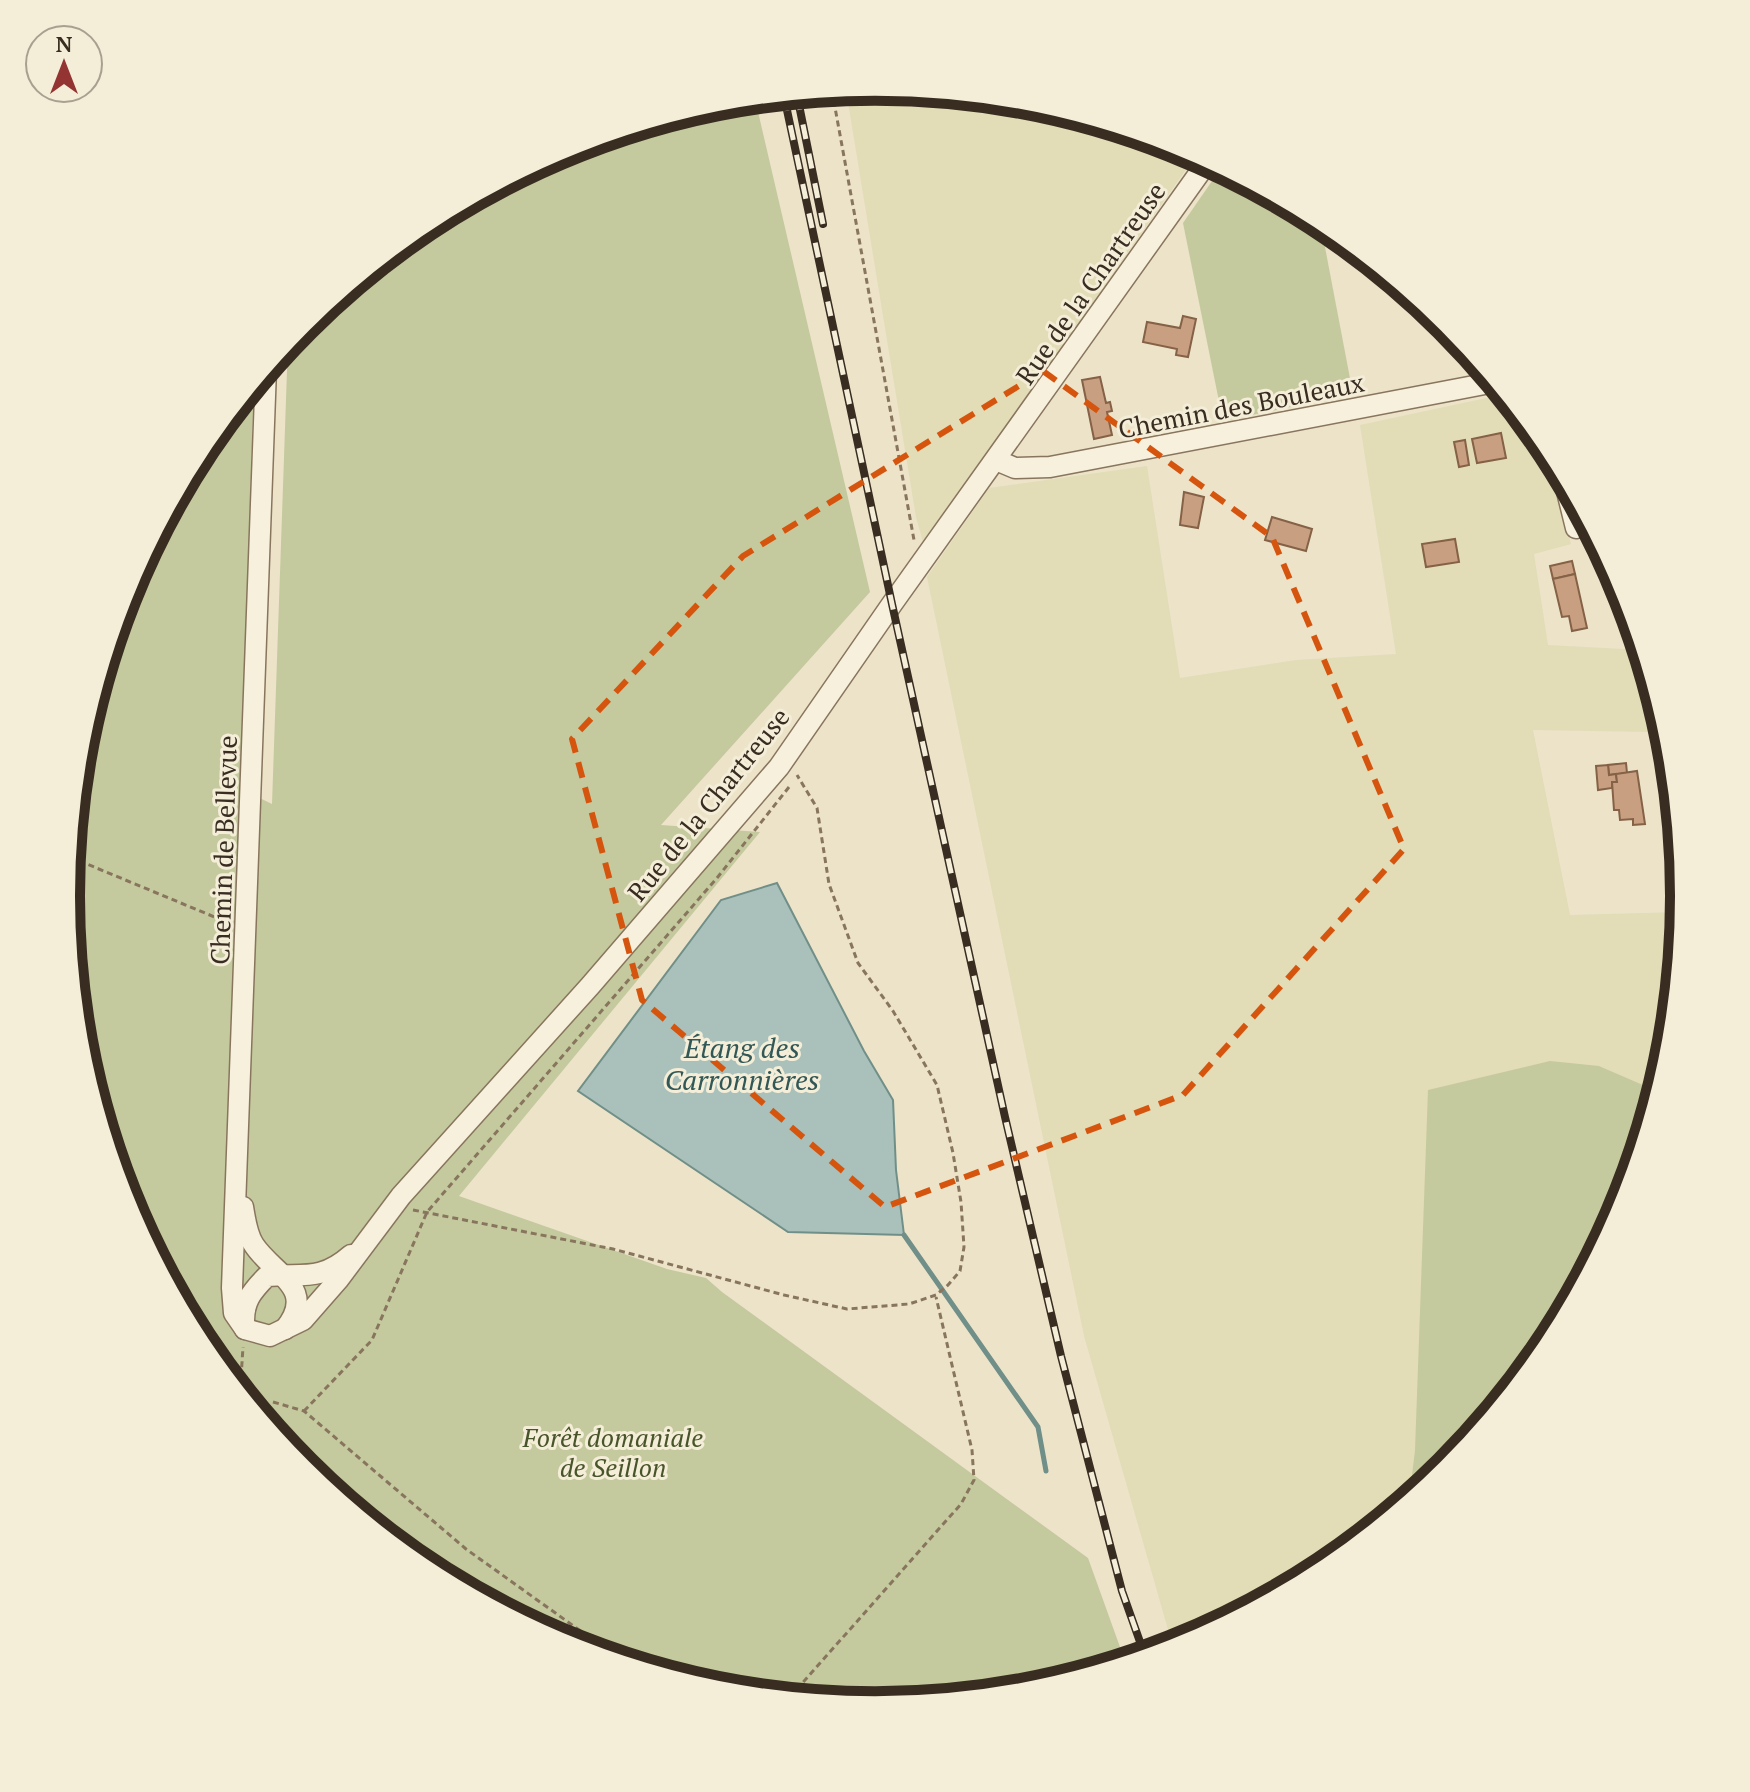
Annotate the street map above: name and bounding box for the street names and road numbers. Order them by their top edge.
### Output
street label: Rue de la Chartreuse [1008,175,1172,391]
street label: Chemin des Bouleaux [1115,364,1367,446]
street label: Rue de la Chartreuse [620,700,796,908]
street label: Chemin de Bellevue [202,735,244,965]

